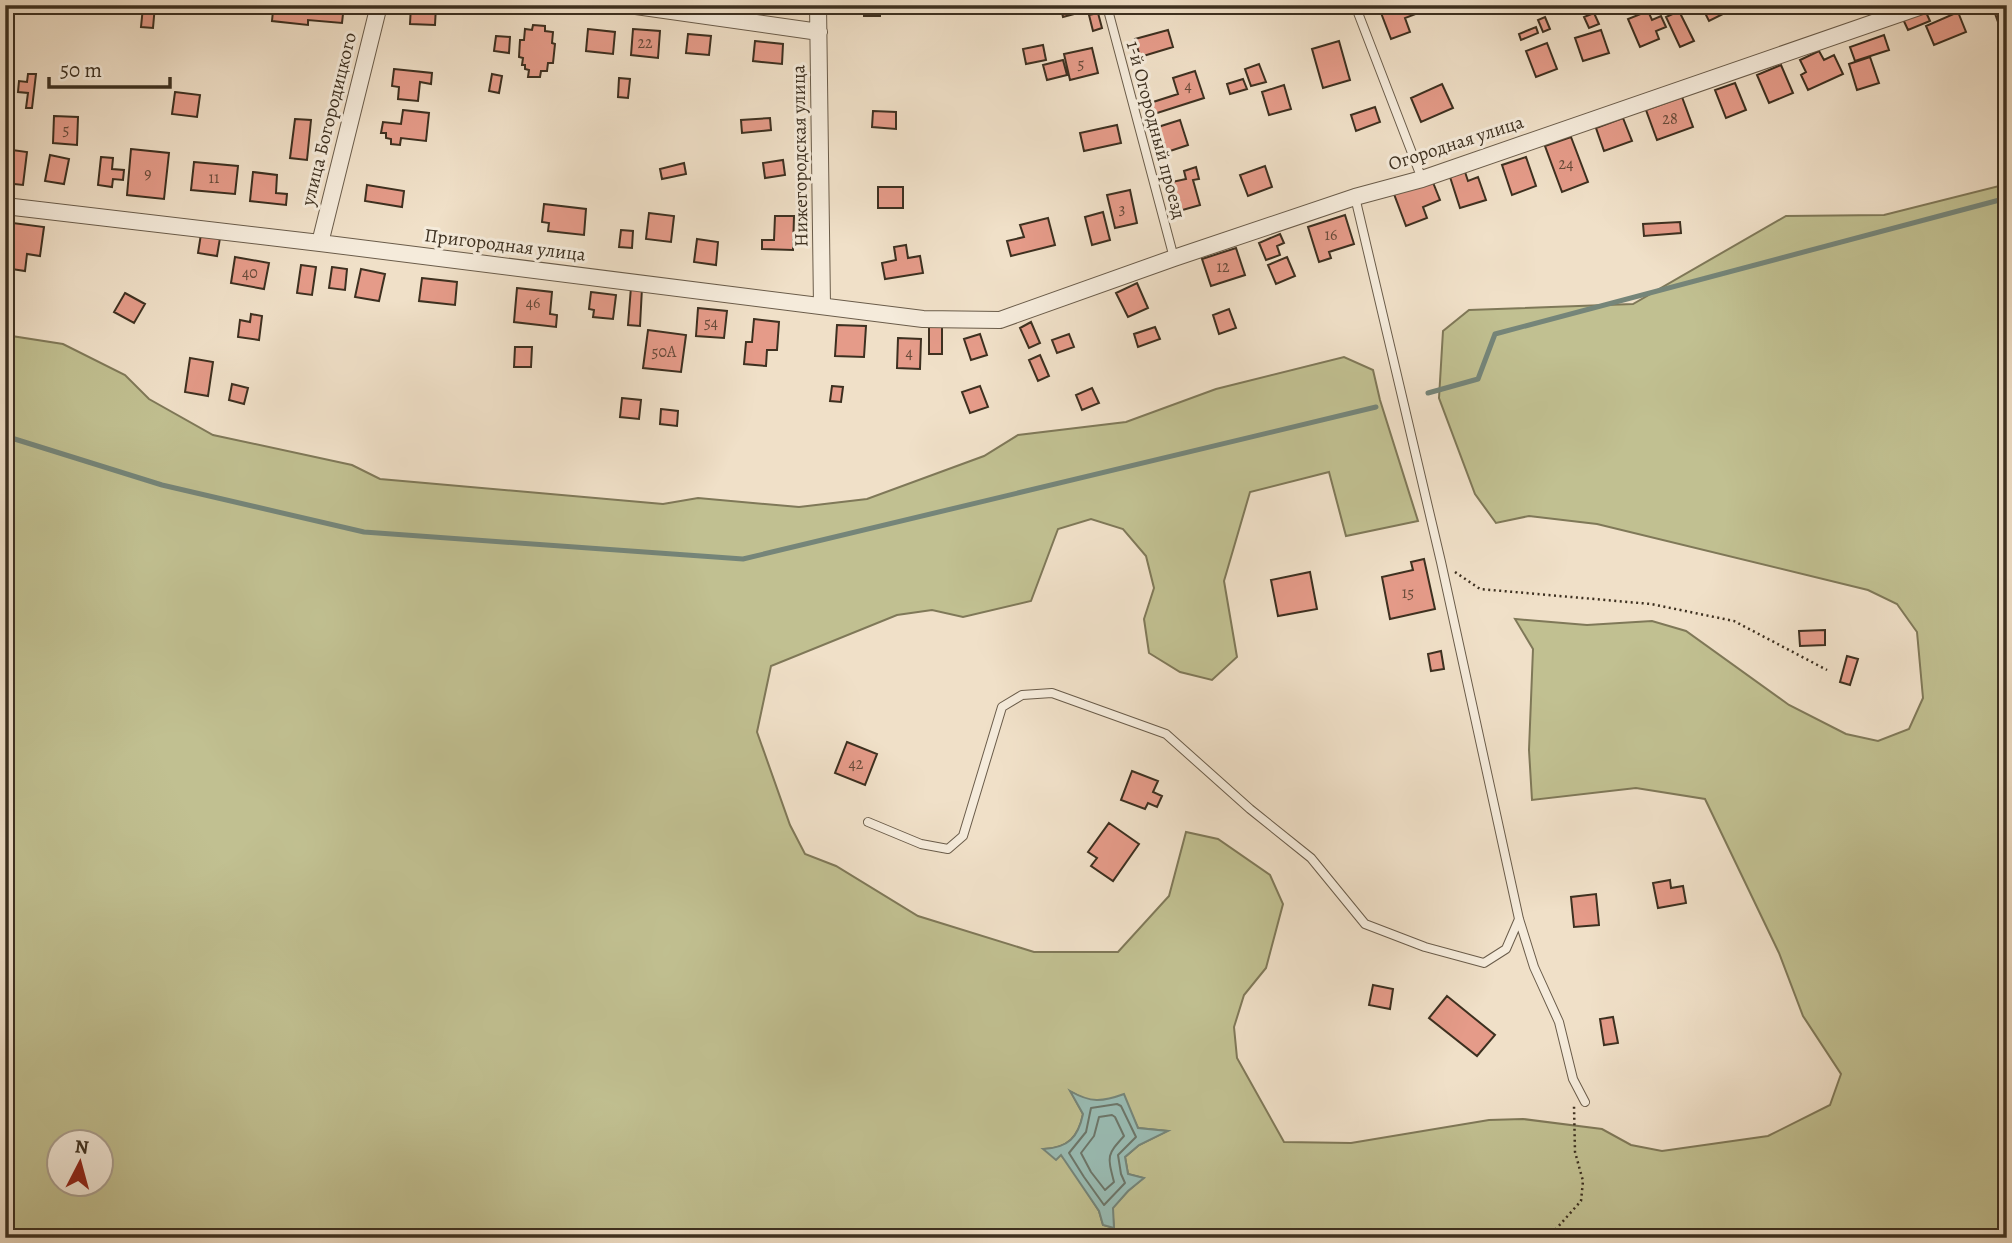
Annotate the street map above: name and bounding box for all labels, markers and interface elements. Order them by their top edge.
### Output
street label: улица Богородицкого [295,29,363,209]
house number: 22 [637,32,653,54]
street label: 1-й Огородный проезд [1120,38,1192,222]
scale bar [49,46,170,90]
house number: 5 [1078,53,1085,75]
text: 50 m [60,56,102,84]
street label: Нижегородская улица [785,64,815,247]
house number: 4 [1184,75,1192,97]
house number: 28 [1662,108,1678,130]
street label: Огородная улица [1385,109,1527,177]
house number: 5 [63,119,70,141]
house number: 24 [1559,153,1573,175]
house number: 9 [144,163,152,185]
house number: 11 [209,167,220,189]
house number: 3 [1119,198,1125,220]
street label: Пригородная улица [423,222,587,268]
house number: 16 [1325,224,1337,246]
house number: 12 [1216,256,1230,278]
house number: 40 [242,262,258,284]
house number: 46 [526,292,540,314]
house number: 54 [704,312,718,334]
house number: 50А [652,341,677,363]
house number: 4 [905,342,913,364]
house number: 15 [1402,582,1414,604]
house number: 42 [849,753,864,775]
north arrow [46,1128,116,1198]
text: N [73,1133,90,1161]

